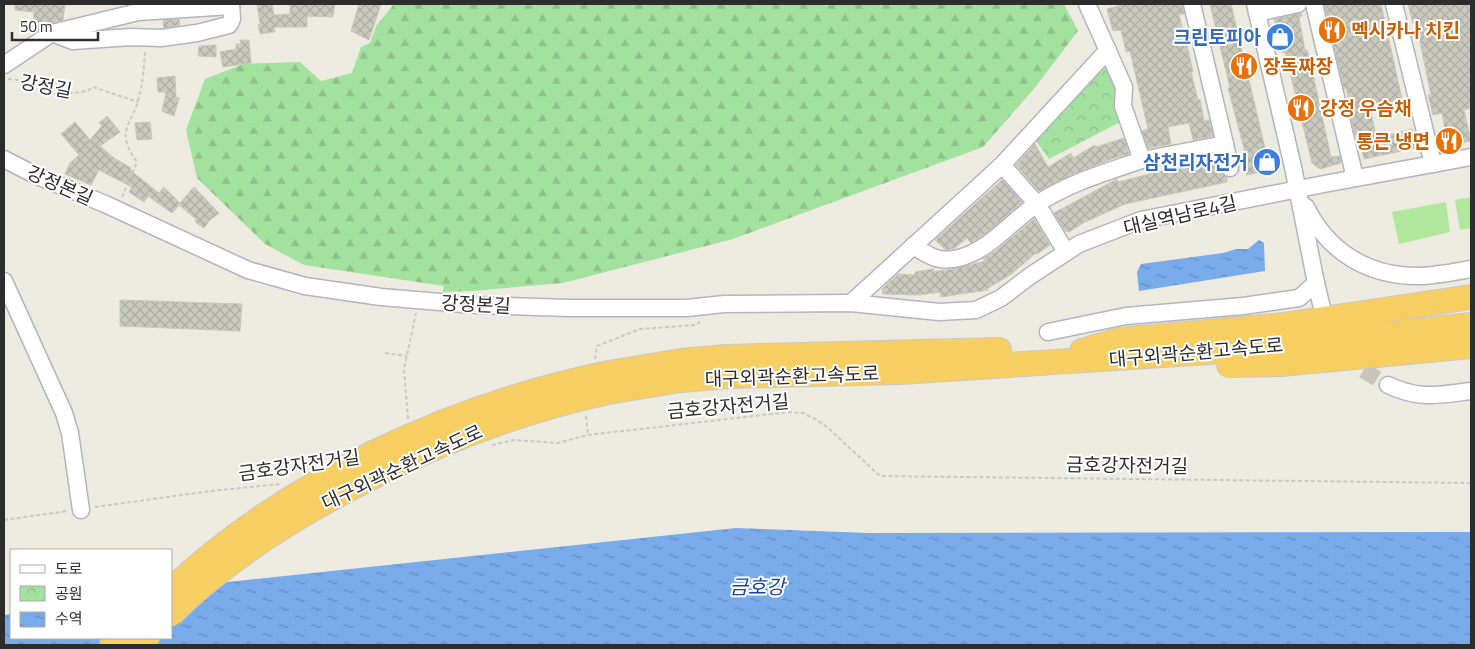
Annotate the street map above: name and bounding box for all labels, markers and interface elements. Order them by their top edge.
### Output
scale bar [12,10,99,42]
text: 50 m [20,15,53,38]
restaurant icon: 멕시카나 치킨 [1317,15,1347,45]
place label: 멕시카나 치킨 [1351,15,1460,44]
place label: 크린토피아 [1174,22,1262,51]
shop icon: 크린토피아 [1265,22,1295,52]
restaurant icon: 장독짜장 [1229,51,1259,81]
place label: 장독짜장 [1263,51,1333,80]
street label: 강정길 [18,66,75,105]
restaurant icon: 강정 우슴채 [1286,93,1316,123]
place label: 강정 우슴채 [1320,93,1412,122]
place label: 통큰 냉면 [1356,126,1430,155]
restaurant icon: 통큰 냉면 [1434,126,1464,156]
place label: 삼천리자전거 [1143,147,1248,176]
shop icon: 삼천리자전거 [1252,147,1282,177]
street label: 강정본길 [22,157,98,212]
street label: 대실역남로4길 [1120,187,1239,242]
street label: 강정본길 [440,287,512,320]
street label: 대구외곽순환고속도로 [1108,329,1284,374]
street label: 대구외곽순환고속도로 [704,358,880,393]
street label: 금호강자전거길 [666,386,790,425]
street label: 대구외곽순환고속도로 [316,416,487,517]
street label: 금호강자전거길 [236,442,362,487]
street label: 금호강자전거길 [1066,449,1188,480]
legend [10,549,172,639]
text: 도로 [55,557,83,580]
water label: 금호강 [729,571,787,602]
text: 공원 [55,582,83,605]
text: 수역 [55,607,83,630]

